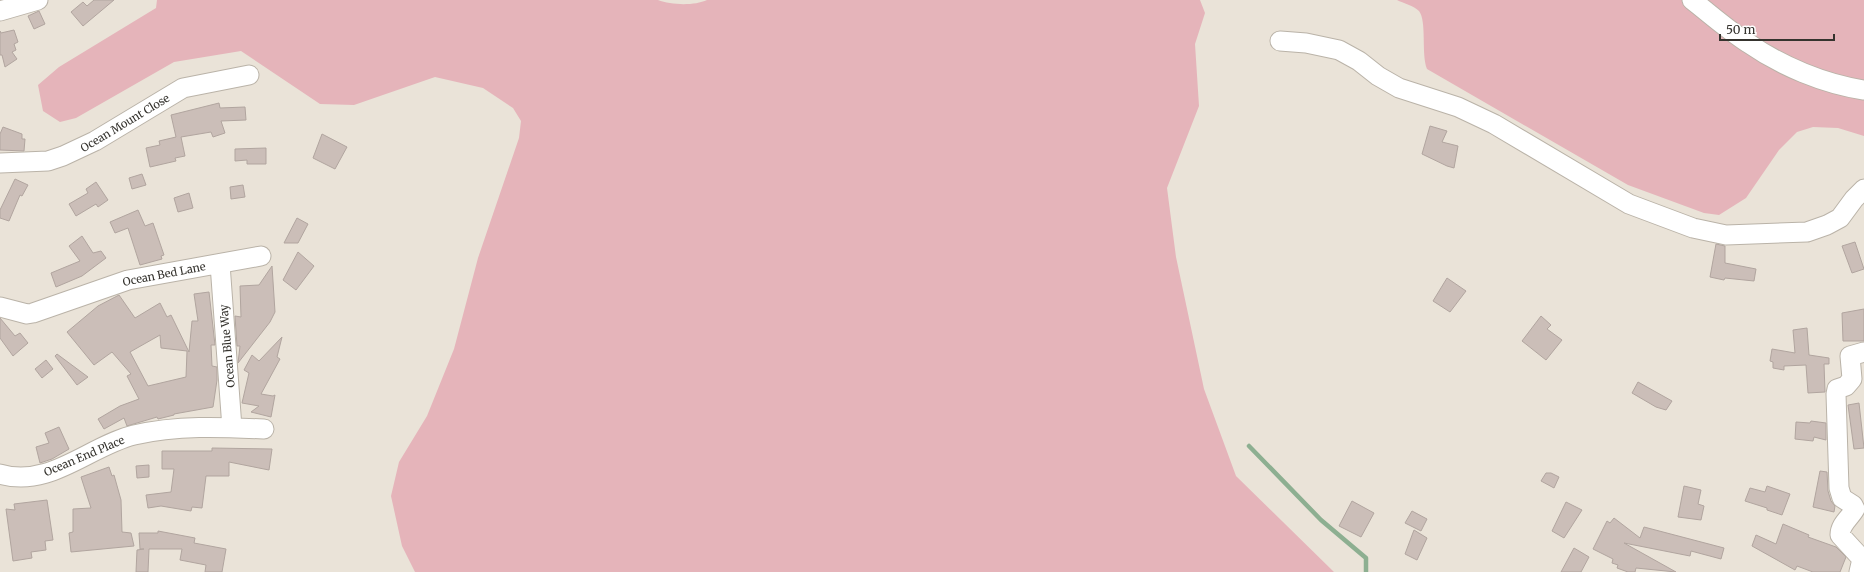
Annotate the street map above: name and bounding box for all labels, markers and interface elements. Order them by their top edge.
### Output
scale bar [1720,16,1834,42]
text: 50 m [1726,22,1755,37]
street label: Ocean Mount Close [78,91,172,155]
street label: Ocean Bed Lane [121,259,207,289]
street label: Ocean Blue Way [216,303,238,388]
street label: Ocean End Place [42,433,127,479]

